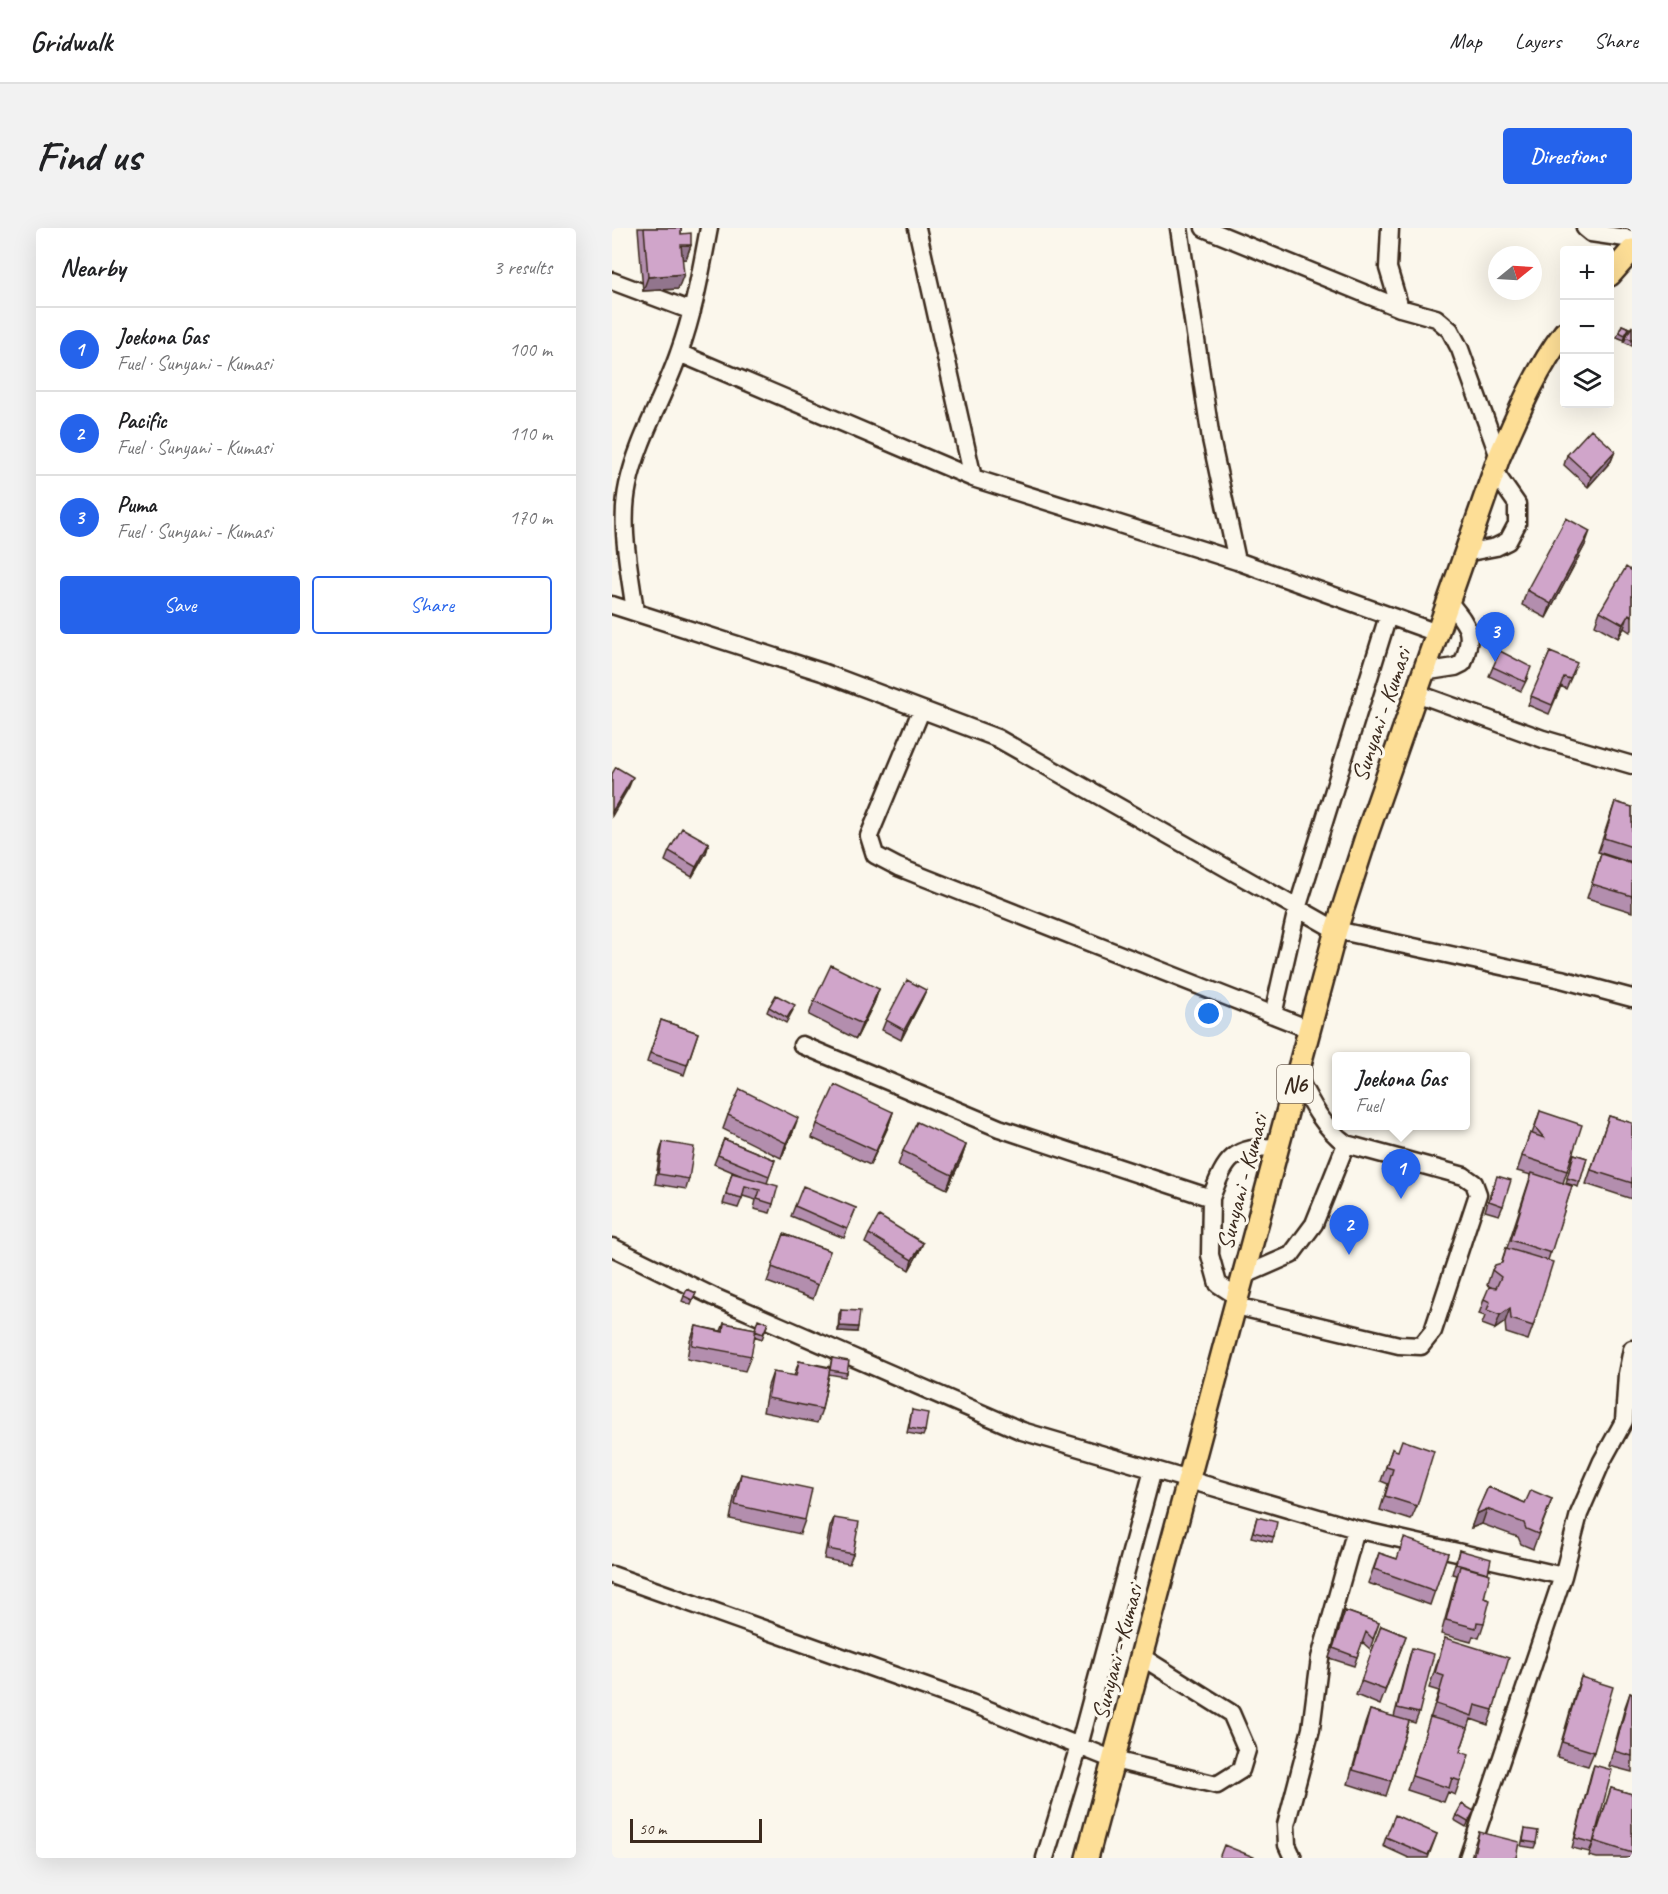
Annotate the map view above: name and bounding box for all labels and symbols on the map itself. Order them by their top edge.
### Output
north arrow [1488,246,1542,300]
pin: 3 [1476,612,1514,662]
street label: Sunyani - Kumasi [1344,641,1419,785]
your location [1194,999,1223,1028]
road number: N6 [1277,1065,1313,1103]
street label: Sunyani - Kumasi [1210,1108,1275,1253]
pin: 1 [1382,1150,1420,1199]
pin: 2 [1330,1206,1368,1255]
street label: Sunyani - Kumasi [1085,1578,1150,1723]
scale bar [630,1816,762,1844]

